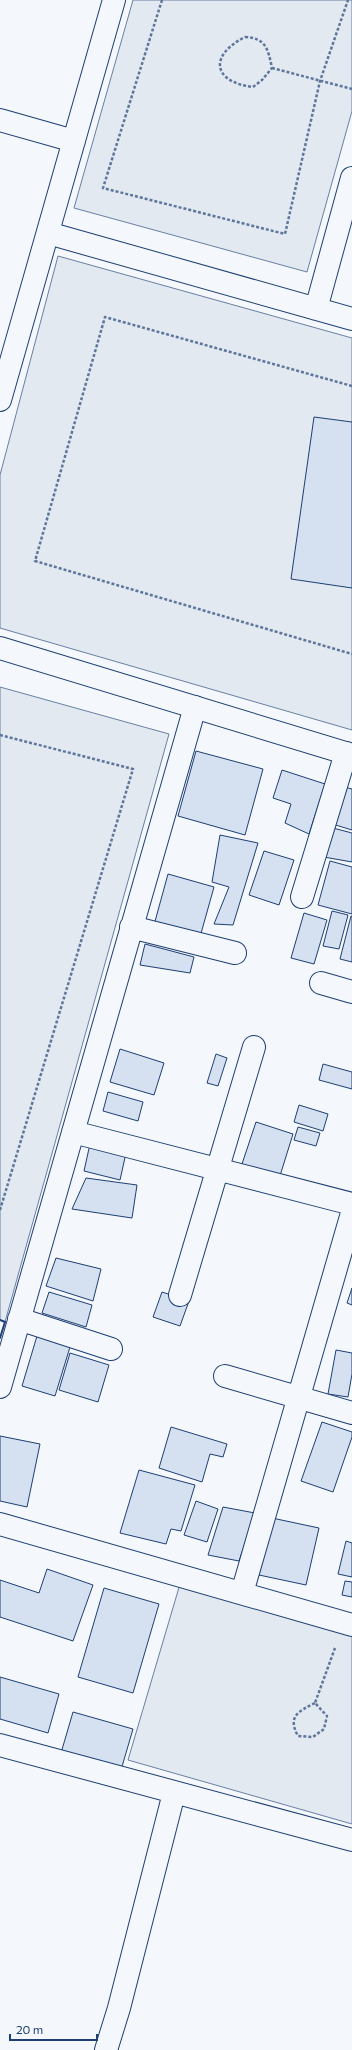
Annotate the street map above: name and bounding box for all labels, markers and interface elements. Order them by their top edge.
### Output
scale bar [10,2016,97,2042]
text: 20 m [16,2022,43,2036]

